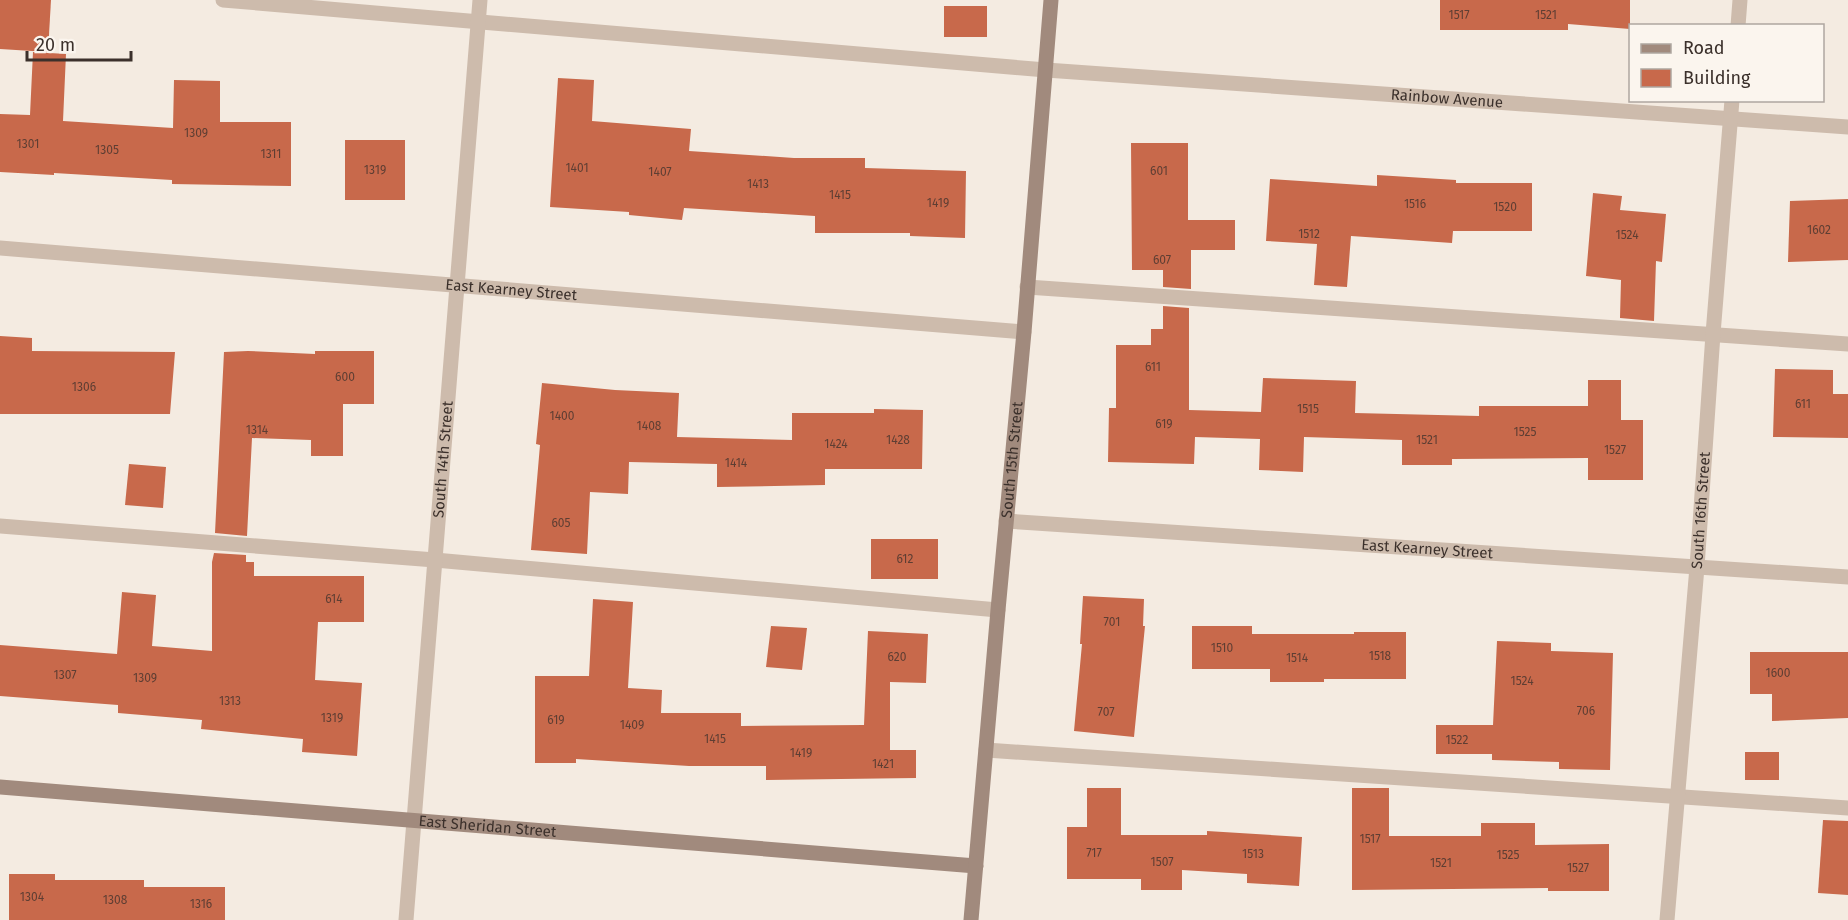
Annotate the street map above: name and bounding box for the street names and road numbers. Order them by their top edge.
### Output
street label: Rainbow Avenue [1390,86,1504,111]
street label: East Kearney Street [445,276,578,304]
street label: South 14th Street [429,400,457,519]
street label: South 15th Street [998,400,1026,519]
street label: South 16th Street [1688,451,1714,570]
street label: East Kearney Street [1361,536,1494,562]
street label: East Sheridan Street [418,812,558,841]

